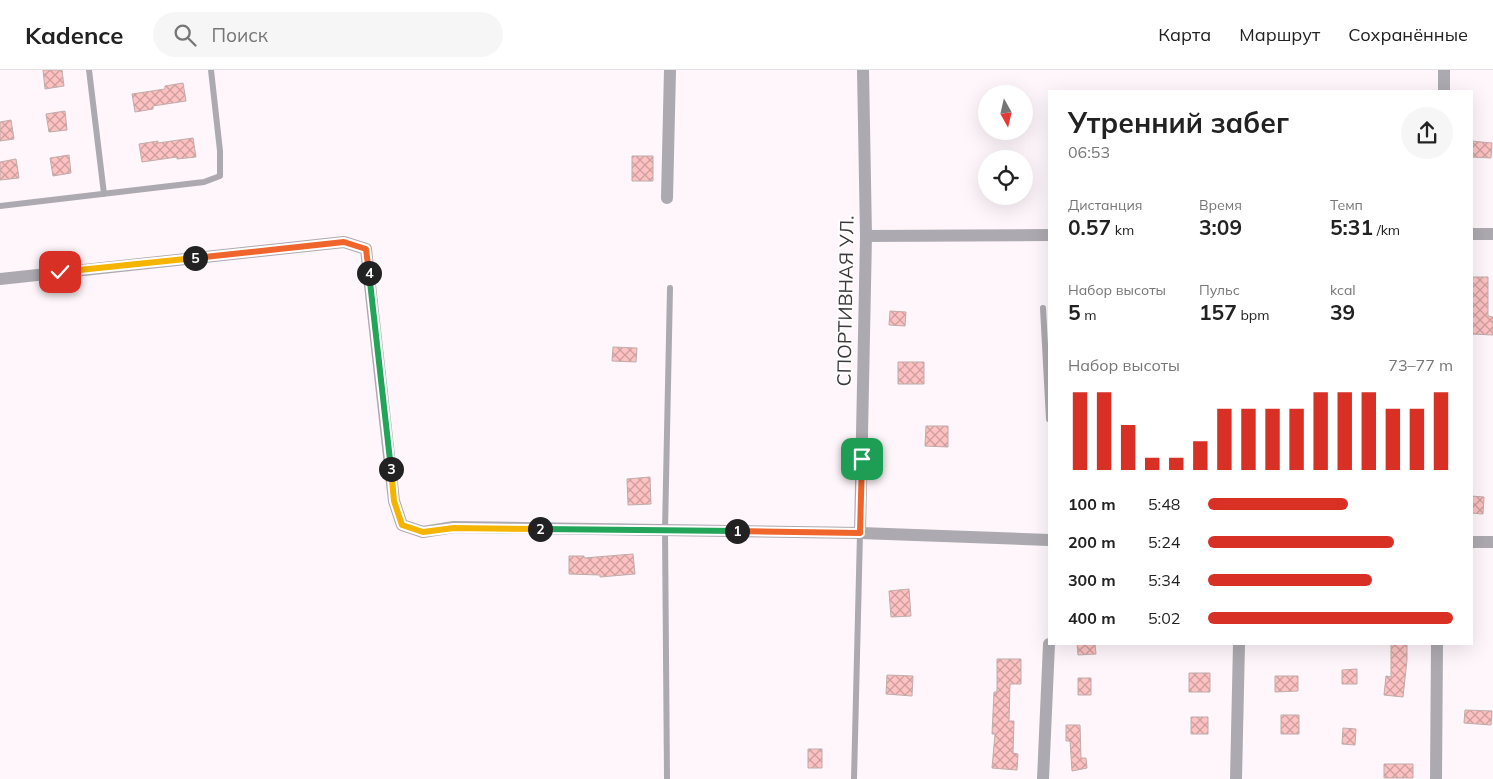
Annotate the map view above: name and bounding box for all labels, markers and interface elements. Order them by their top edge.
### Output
search box [153,12,503,57]
text: Kadence [25,20,123,50]
icon: search [171,21,199,49]
text: Поиск [211,23,268,47]
text: Карта [1158,23,1211,46]
text: Маршрут [1239,23,1320,46]
text: Сохранённые [1348,23,1468,46]
north arrow [978,85,1032,140]
map controls [978,85,1033,205]
text: Утренний забег [1068,105,1289,140]
button: share [1401,107,1453,159]
text: 06:53 [1068,142,1110,162]
button: locate [978,150,1033,205]
text: Дистанция [1068,196,1142,214]
text: Время [1199,196,1242,214]
text: Темп [1330,196,1363,214]
text: 0.57 [1068,214,1111,240]
text: 3:09 [1199,214,1242,240]
text: 5:31 [1330,214,1373,240]
street label: СПОРТИВНАЯ УЛ. [832,215,858,387]
text: km [1111,221,1134,239]
text: /km [1373,221,1400,239]
pin: 5 [182,246,208,270]
text: 5 [191,249,200,267]
pin [39,251,81,293]
icon: check [46,258,74,286]
pin: 4 [356,260,382,286]
text: 4 [365,264,374,282]
text: Набор высоты [1068,281,1166,299]
text: Пульс [1199,281,1240,299]
text: kcal [1330,281,1356,299]
text: 5 [1068,299,1081,325]
text: 157 [1199,299,1237,325]
text: 39 [1330,299,1355,325]
text: m [1081,306,1097,324]
text: bpm [1237,306,1270,324]
text: Набор высоты [1068,355,1180,375]
text: 73–77 m [1388,355,1453,375]
pin [841,438,883,480]
icon: arrive [848,445,876,473]
pin: 3 [378,456,404,482]
text: 3 [387,460,396,478]
text: 100 m [1068,494,1116,514]
text: 5:48 [1148,494,1180,514]
pin: 2 [528,516,552,542]
pin: 1 [724,518,750,544]
text: 2 [536,520,545,538]
text: 1 [733,522,742,540]
text: 200 m [1068,532,1116,552]
text: 5:24 [1148,532,1180,552]
text: 300 m [1068,570,1116,590]
text: 5:34 [1148,570,1180,590]
text: 400 m [1068,608,1116,628]
text: 5:02 [1148,608,1180,628]

